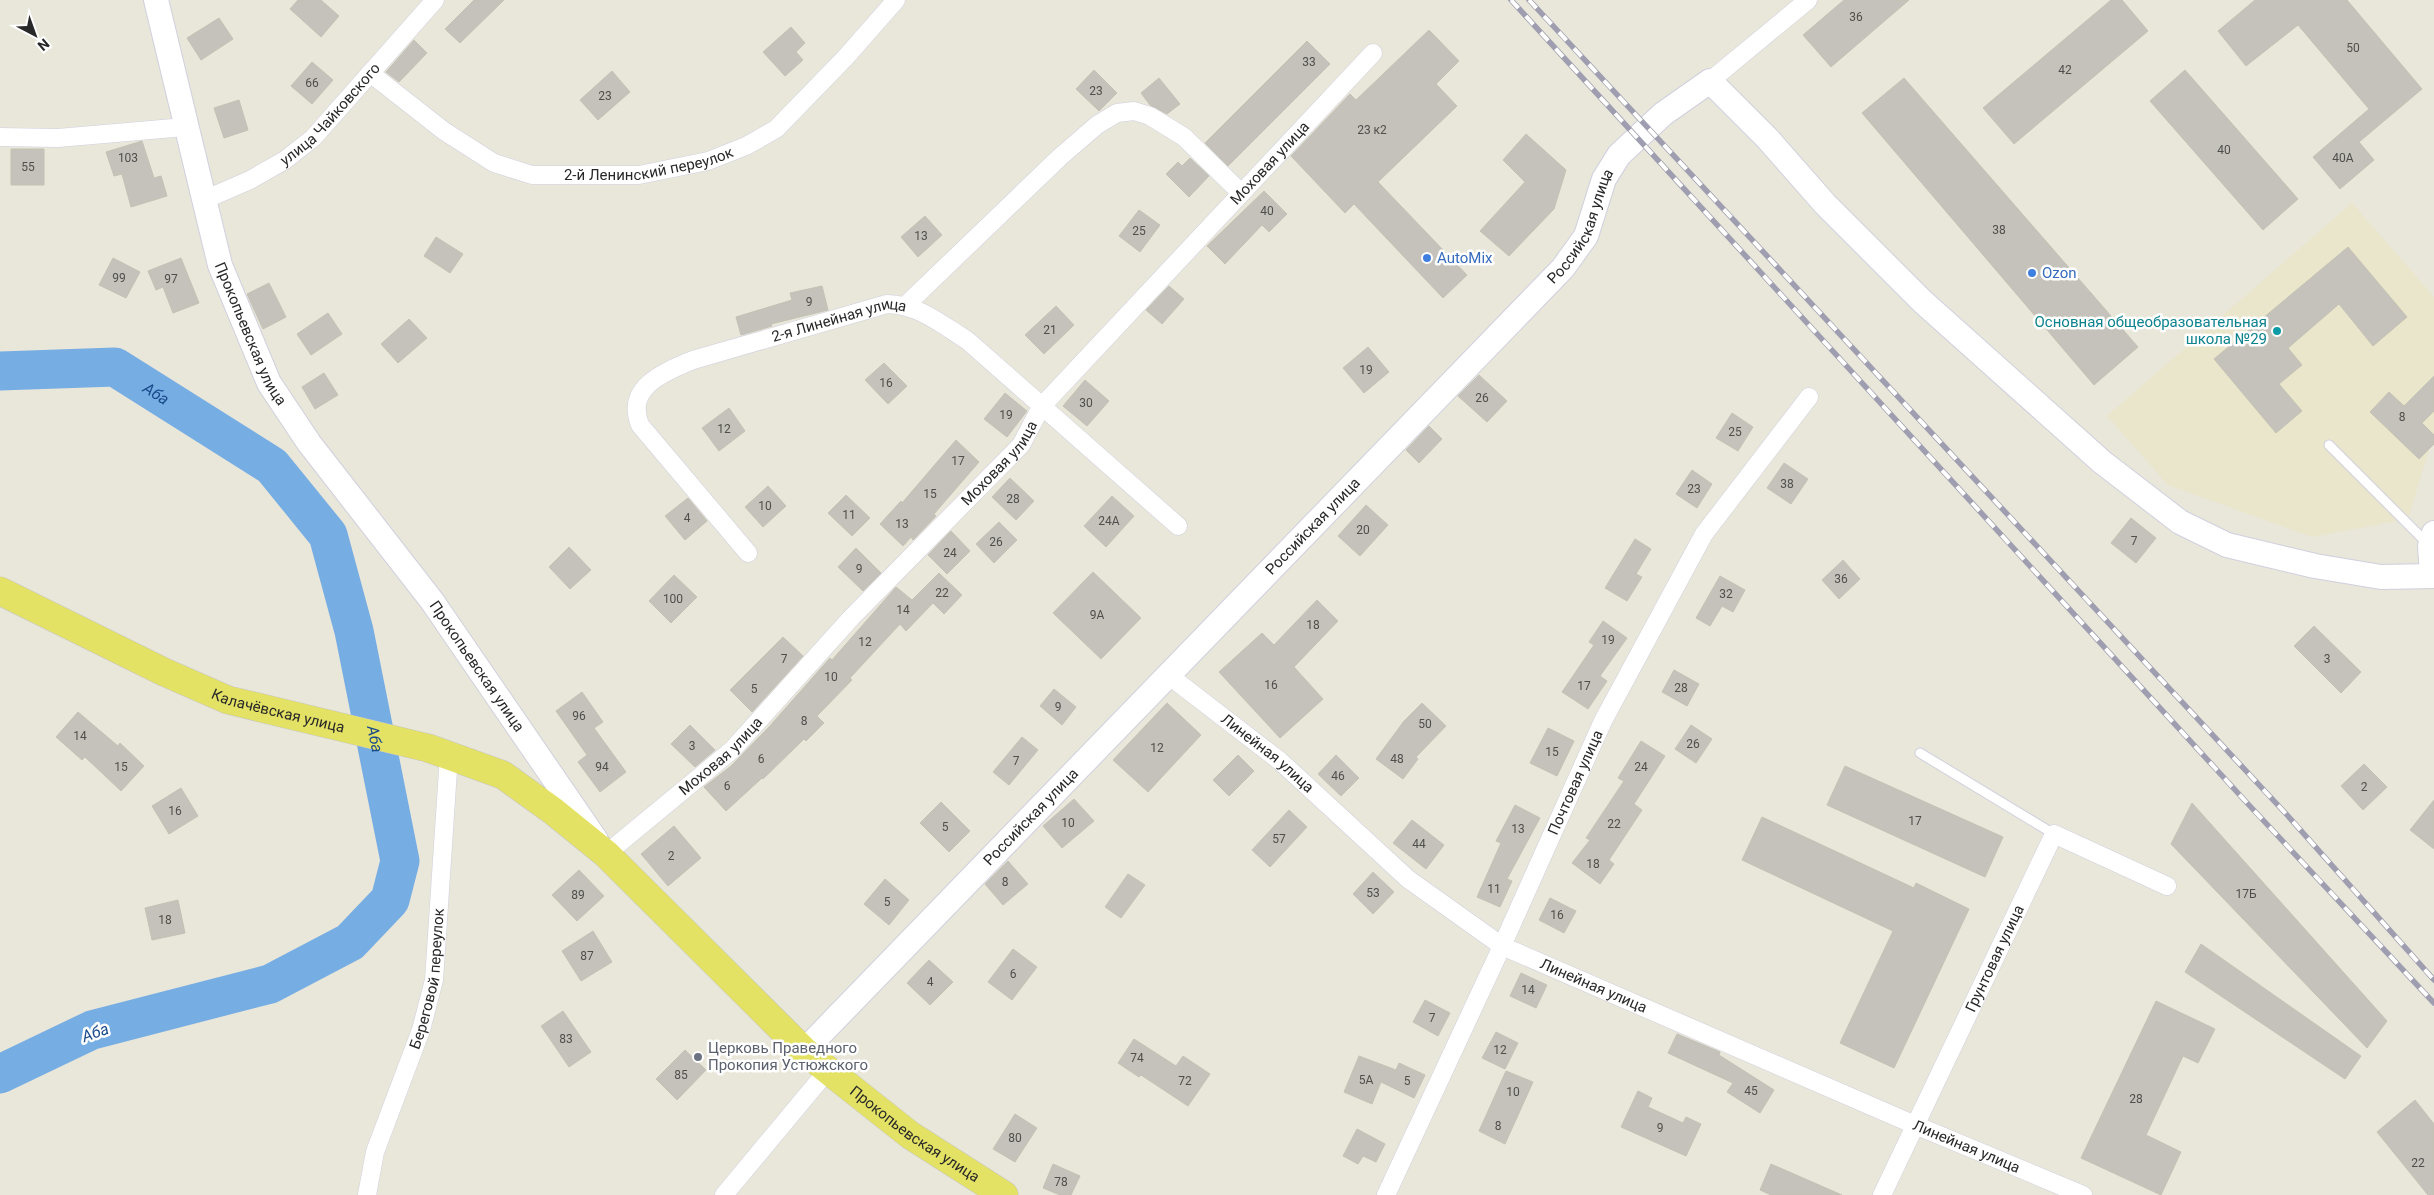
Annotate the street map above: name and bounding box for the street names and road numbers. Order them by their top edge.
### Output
street label: улица Чайковского [277,59,384,170]
street label: Моховая улица [1226,118,1313,208]
street label: 2-й Ленинский переулок [564,143,736,184]
street label: Российская улица [1544,165,1617,288]
street label: Прокопьевская улица [211,260,290,409]
street label: 2-я Линейная улица [770,295,908,346]
street label: Моховая улица [958,418,1041,509]
street label: Российская улица [1262,474,1364,578]
street label: Прокопьевская улица [426,597,528,735]
street label: Калачёвская улица [209,685,346,737]
street label: Линейная улица [1218,710,1317,797]
street label: Моховая улица [675,713,766,799]
street label: Почтовая улица [1544,727,1607,838]
street label: Российская улица [980,765,1082,869]
street label: Грунтовая улица [1962,902,2028,1015]
street label: Береговой переулок [406,908,448,1052]
street label: Линейная улица [1537,955,1650,1017]
street label: Прокопьевская улица [846,1082,983,1186]
street label: Линейная улица [1910,1116,2023,1177]

